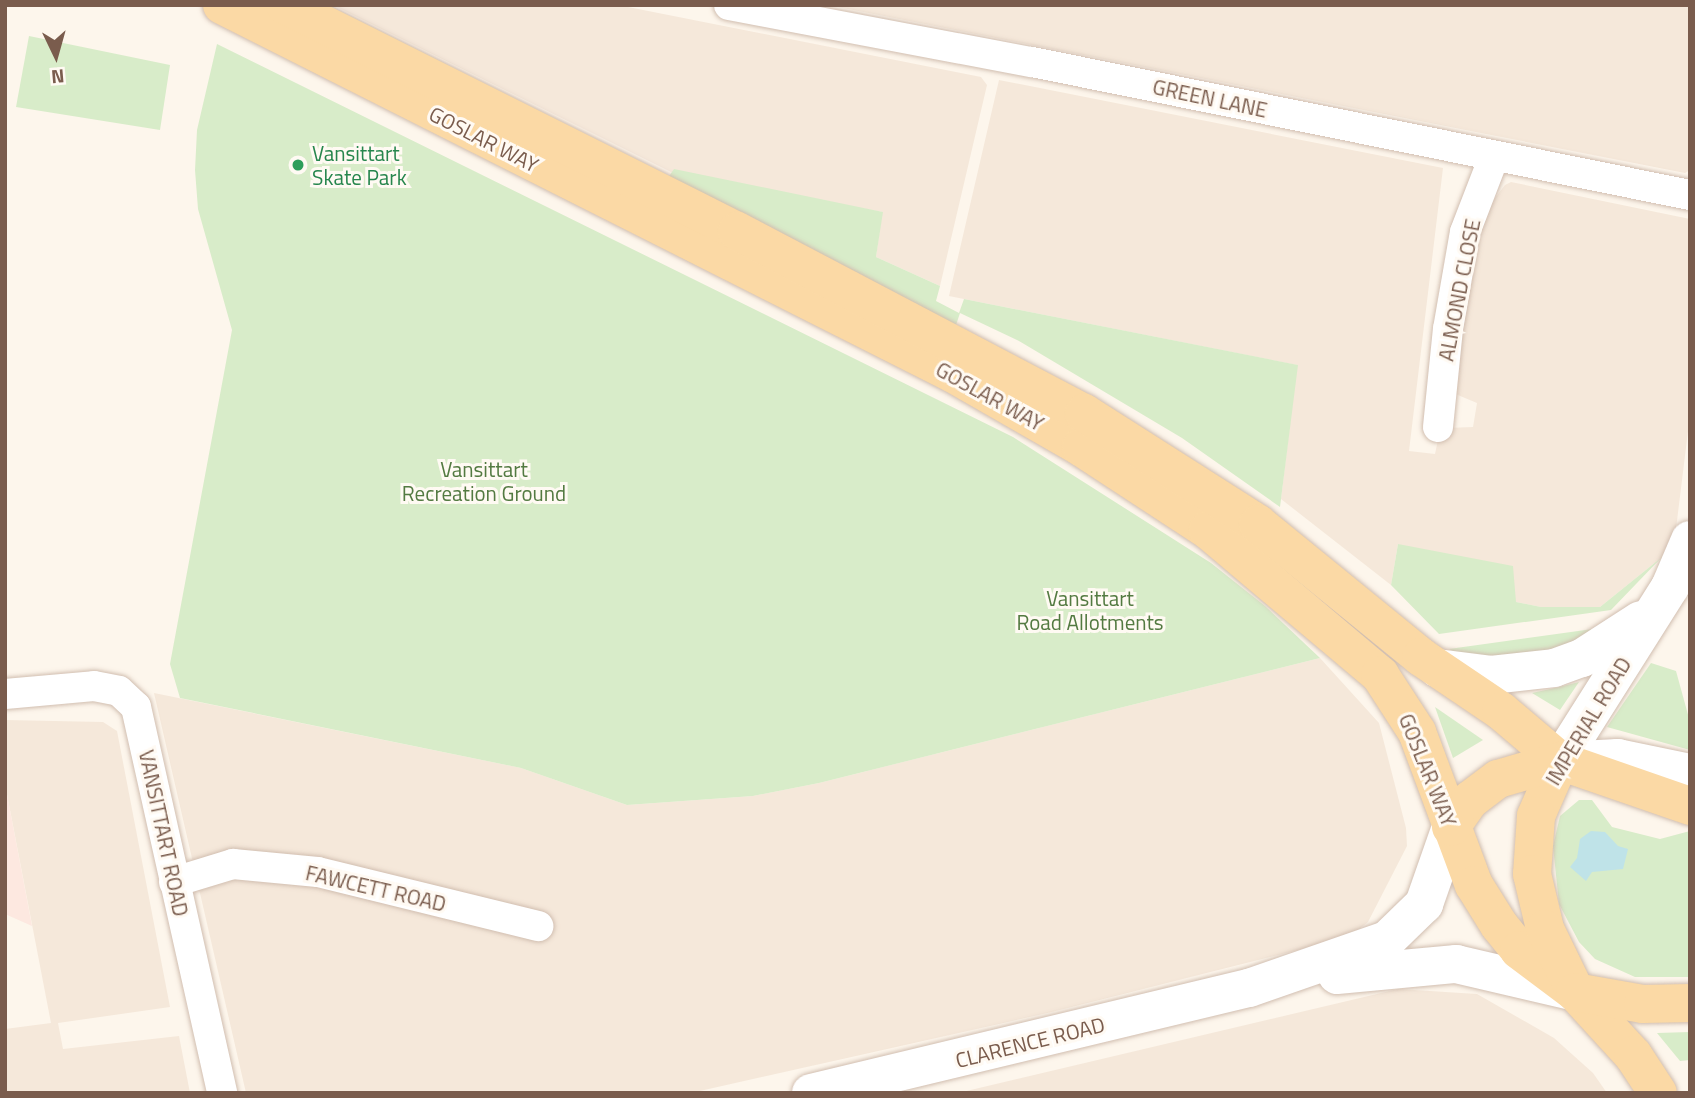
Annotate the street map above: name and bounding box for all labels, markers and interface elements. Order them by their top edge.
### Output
north arrow [21,21,91,91]
text: N [50,62,66,92]
street label: GREEN LANE [1151,74,1269,122]
street label: GOSLAR WAY [425,101,543,177]
place label: Vansittart Skate Park [312,140,407,190]
marker: Vansittart Skate Park [290,157,306,173]
street label: ALMOND CLOSE [1433,217,1485,363]
street label: GOSLAR WAY [932,356,1048,436]
park label: Vansittart Recreation Ground [402,456,566,506]
park label: Vansittart Road Allotments [1016,585,1164,635]
street label: IMPERIAL ROAD [1540,652,1636,790]
street label: GOSLAR WAY [1394,710,1462,830]
street label: VANSITTART ROAD [134,747,194,919]
street label: FAWCETT ROAD [303,860,449,916]
street label: CLARENCE ROAD [953,1011,1107,1073]

